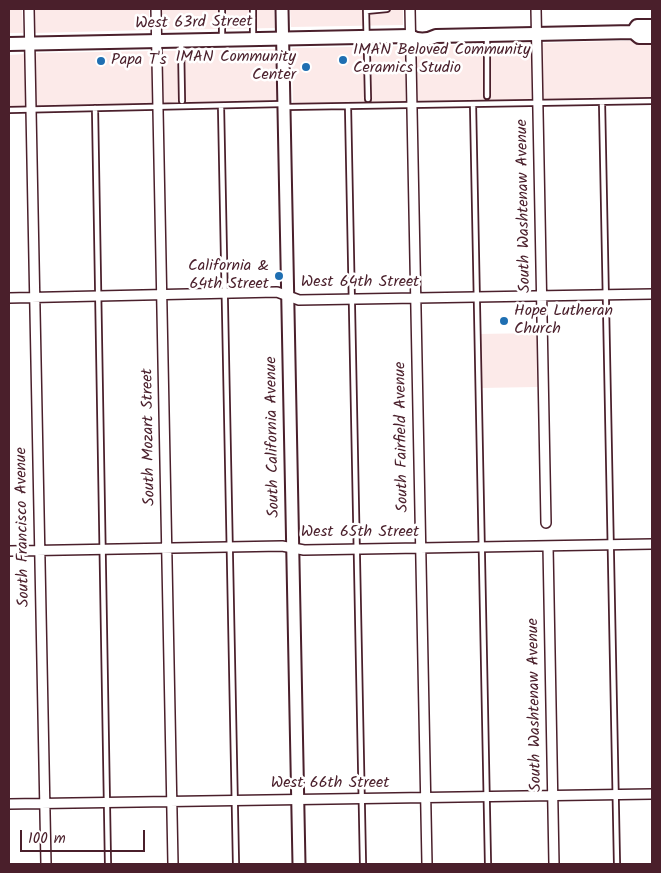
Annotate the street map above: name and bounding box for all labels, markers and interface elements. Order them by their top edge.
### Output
street label: West 63rd Street [135,13,253,35]
place label: IMAN Beloved Community Ceramics Studio [353,41,531,79]
place label: IMAN Community Center [175,48,296,86]
place label: Papa T's [111,51,166,71]
marker: IMAN Beloved Community Ceramics Studio [337,54,349,66]
marker: Papa T's [95,55,107,67]
marker: IMAN Community Center [300,61,312,73]
street label: South Washtenaw Avenue [514,119,536,293]
place label: California & 64th Street [188,257,269,295]
marker: California & 64th Street [273,270,285,282]
street label: West 64th Street [301,273,419,293]
place label: Hope Lutheran Church [514,302,613,340]
marker: Hope Lutheran Church [498,315,510,327]
street label: South California Avenue [263,356,285,518]
street label: South Fairfield Avenue [392,362,414,512]
street label: South Mozart Street [139,368,161,506]
street label: South Francisco Avenue [13,447,35,607]
street label: West 65th Street [301,523,419,543]
street label: South Washtenaw Avenue [525,618,547,792]
street label: West 66th Street [271,774,389,794]
scale bar [22,820,148,852]
text: 100 m [28,827,66,851]

